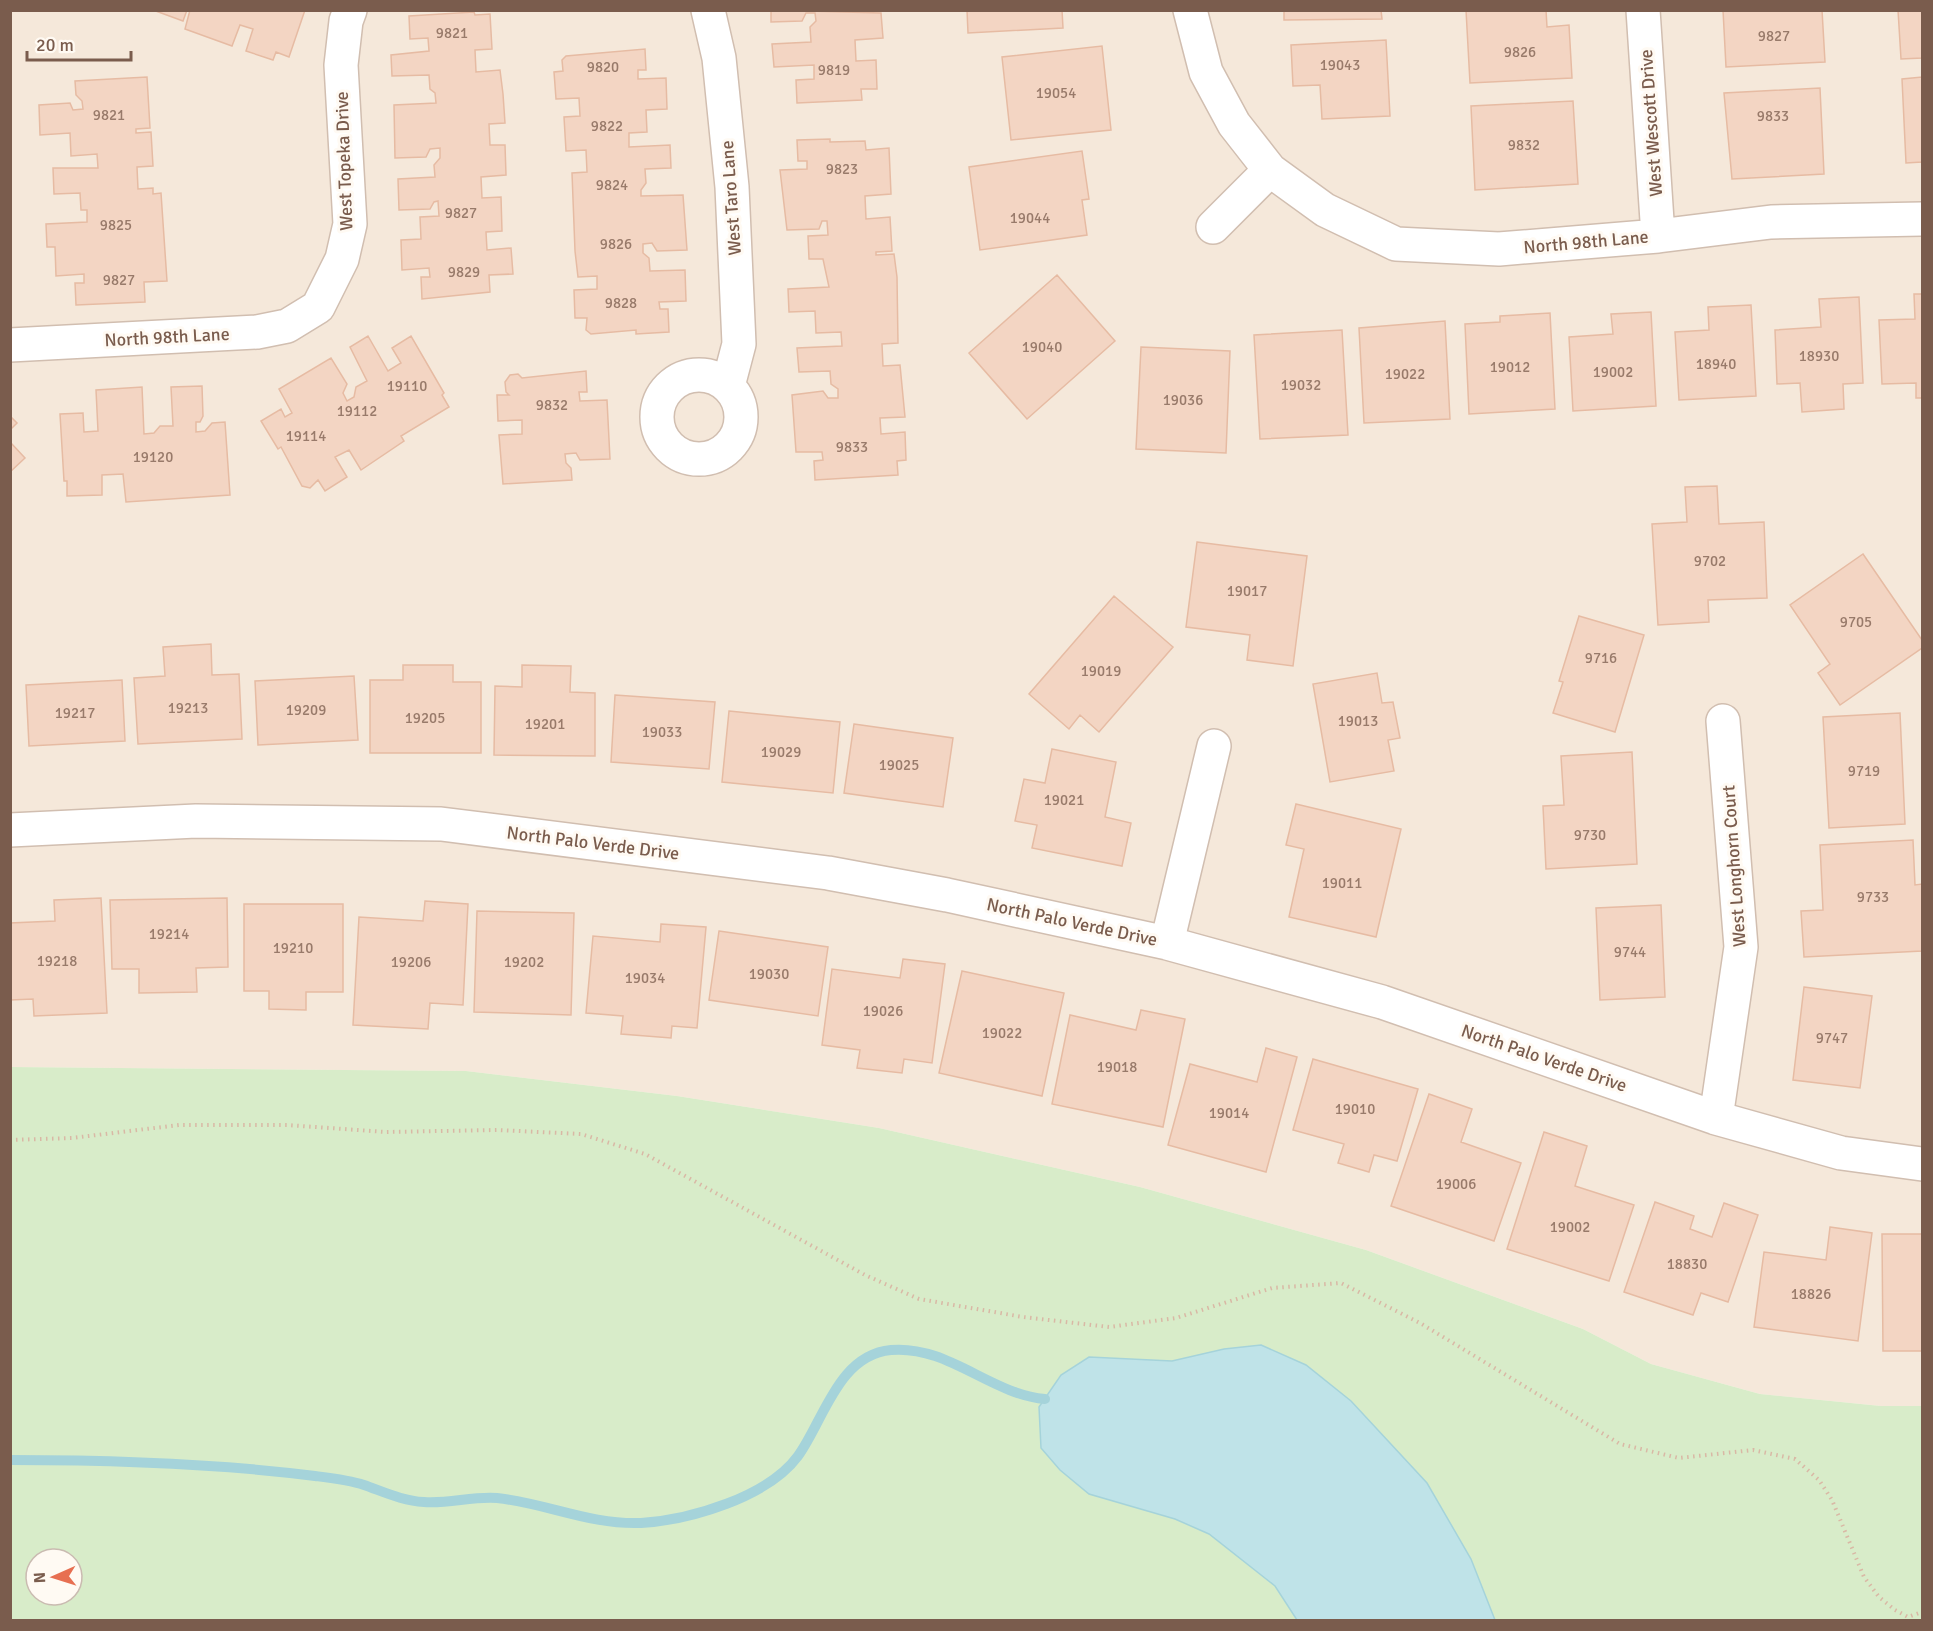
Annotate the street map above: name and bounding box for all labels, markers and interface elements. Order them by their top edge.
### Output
scale bar [27,24,130,62]
house number: 9821 [436,24,468,42]
house number: 9827 [1758,27,1790,45]
text: 20 m [36,34,74,56]
house number: 9826 [1504,43,1536,61]
street label: West Wescott Drive [1635,49,1667,197]
house number: 19043 [1320,56,1360,74]
house number: 9820 [587,58,619,76]
house number: 9819 [818,61,850,79]
house number: 19054 [1036,84,1076,102]
street label: West Topeka Drive [331,91,357,231]
house number: 9821 [93,106,125,124]
house number: 9833 [1757,107,1789,125]
house number: 9822 [591,117,623,135]
house number: 9832 [1508,136,1540,154]
street label: West Taro Lane [716,140,746,256]
house number: 9823 [826,160,858,178]
house number: 9824 [596,176,628,194]
house number: 9827 [445,204,477,222]
house number: 19044 [1010,209,1050,227]
house number: 9825 [100,216,132,234]
street label: North 98th Lane [1523,226,1649,258]
house number: 9826 [600,235,632,253]
house number: 9829 [448,263,480,281]
house number: 9827 [103,271,135,289]
house number: 9828 [605,294,637,312]
street label: North 98th Lane [104,323,230,351]
house number: 19040 [1022,338,1062,356]
house number: 18930 [1799,347,1839,365]
house number: 18940 [1696,355,1736,373]
house number: 19012 [1490,358,1530,376]
house number: 19002 [1593,363,1633,381]
house number: 19022 [1385,365,1425,383]
house number: 19032 [1281,376,1321,394]
house number: 19110 [387,377,427,395]
house number: 19036 [1163,391,1203,409]
house number: 9832 [536,396,568,414]
house number: 19112 [337,402,377,420]
house number: 19114 [286,427,326,445]
house number: 9833 [836,438,868,456]
house number: 19120 [133,448,173,466]
house number: 9702 [1694,552,1726,570]
house number: 19017 [1227,582,1267,600]
house number: 9705 [1840,613,1872,631]
house number: 9716 [1585,649,1617,667]
house number: 19019 [1081,662,1121,680]
house number: 19213 [168,699,208,717]
house number: 19209 [286,701,326,719]
house number: 19217 [55,704,95,722]
house number: 19205 [405,709,445,727]
house number: 19013 [1338,712,1378,730]
house number: 19201 [525,715,565,733]
house number: 19033 [642,723,682,741]
house number: 19029 [761,743,801,761]
house number: 19025 [879,756,919,774]
house number: 9719 [1848,762,1880,780]
street label: West Longhorn Court [1717,784,1751,948]
house number: 19021 [1044,791,1084,809]
street label: North Palo Verde Drive [505,821,681,865]
house number: 9730 [1574,826,1606,844]
house number: 19011 [1322,874,1362,892]
house number: 9733 [1857,888,1889,906]
street label: North Palo Verde Drive [985,893,1159,951]
house number: 19214 [149,925,189,943]
house number: 19210 [273,939,313,957]
house number: 9744 [1614,943,1646,961]
house number: 19218 [37,952,77,970]
house number: 19206 [391,953,431,971]
house number: 19202 [504,953,544,971]
house number: 19030 [749,965,789,983]
house number: 19034 [625,969,665,987]
house number: 19026 [863,1002,903,1020]
street label: North Palo Verde Drive [1458,1019,1630,1097]
house number: 19022 [982,1024,1022,1042]
house number: 9747 [1816,1029,1848,1047]
house number: 19018 [1097,1058,1137,1076]
house number: 19010 [1335,1100,1375,1118]
house number: 19014 [1209,1104,1249,1122]
house number: 19006 [1436,1175,1476,1193]
house number: 19002 [1550,1218,1590,1236]
house number: 18830 [1667,1255,1707,1273]
house number: 18826 [1791,1285,1831,1303]
north arrow [24,1547,84,1607]
text: N [30,1572,50,1584]

